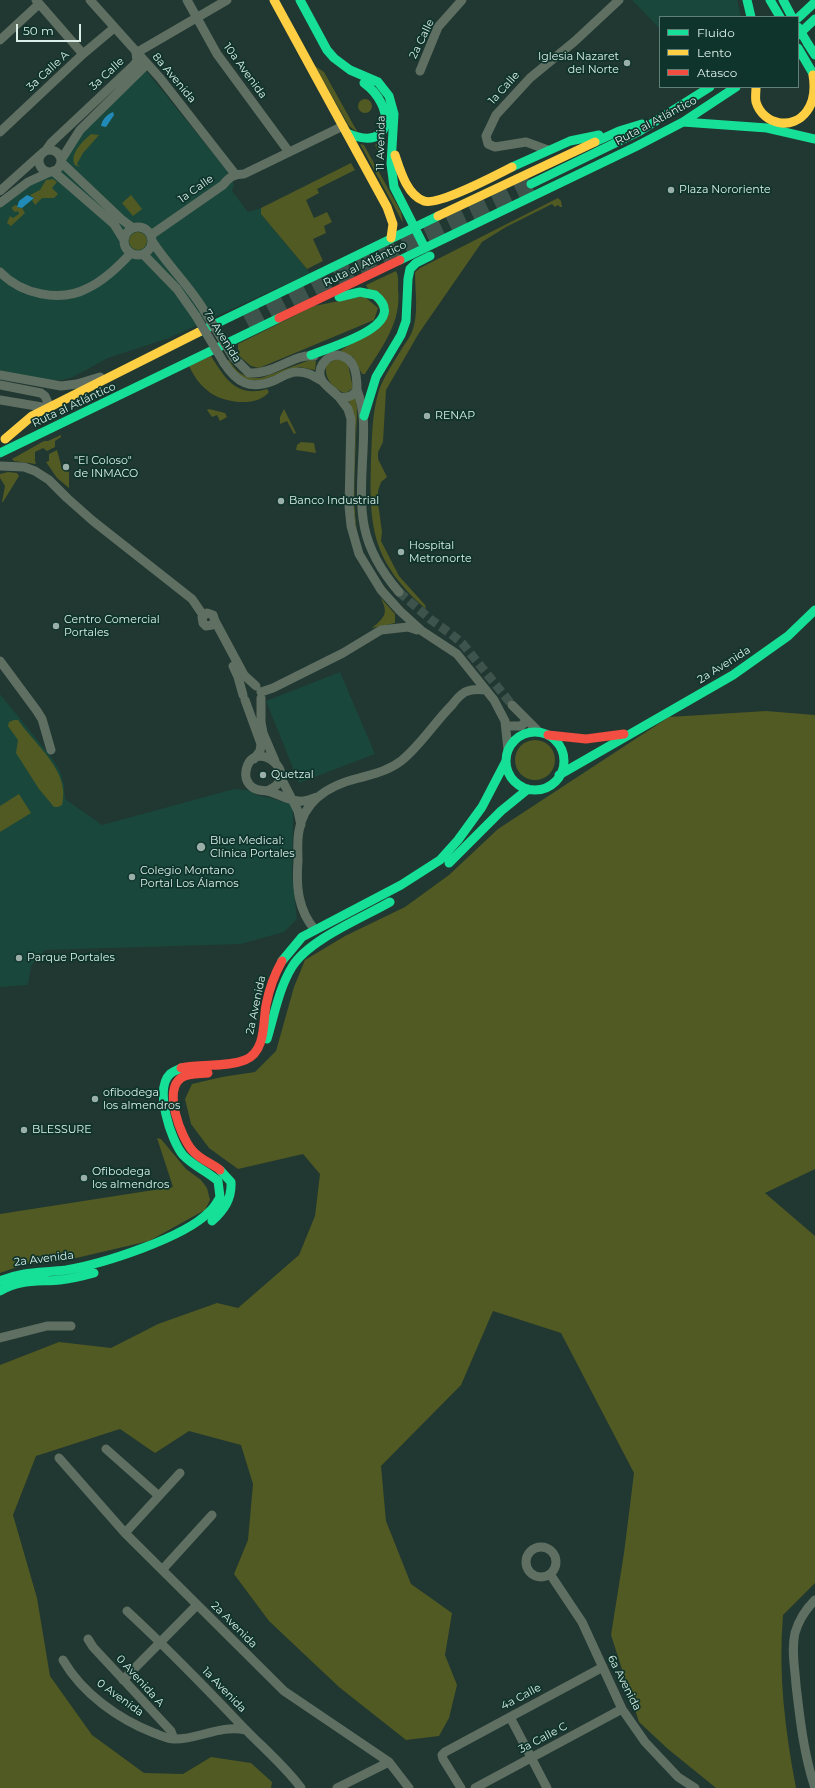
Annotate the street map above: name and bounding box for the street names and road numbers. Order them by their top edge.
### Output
street label: 2a Calle [407,17,437,61]
street label: 10a Avenida [221,41,269,101]
street label: 3a Calle A [24,48,72,94]
street label: 8a Avenida [149,50,199,106]
street label: 3a Calle [87,55,127,93]
street label: 1a Calle [486,69,522,107]
street label: Ruta al Atlántico [613,94,699,148]
street label: 11 Avenida [374,115,388,171]
street label: 1a Calle [176,172,216,206]
street label: Ruta al Atlántico [321,238,409,290]
street label: 7a Avenida [201,307,243,365]
street label: Ruta al Atlántico [30,380,118,430]
street label: 2a Avenida [695,644,753,686]
street label: 2a Avenida [243,974,269,1036]
street label: 2a Avenida [13,1249,75,1269]
street label: 2a Avenida [208,1599,260,1651]
street label: 0 Avenida A [113,1652,167,1710]
street label: 6a Avenida [604,1653,644,1713]
street label: 1a Avenida [199,1665,249,1715]
street label: 0 Avenida [94,1677,146,1719]
street label: 4a Calle [499,1681,543,1713]
street label: 3a Calle C [516,1720,570,1756]

